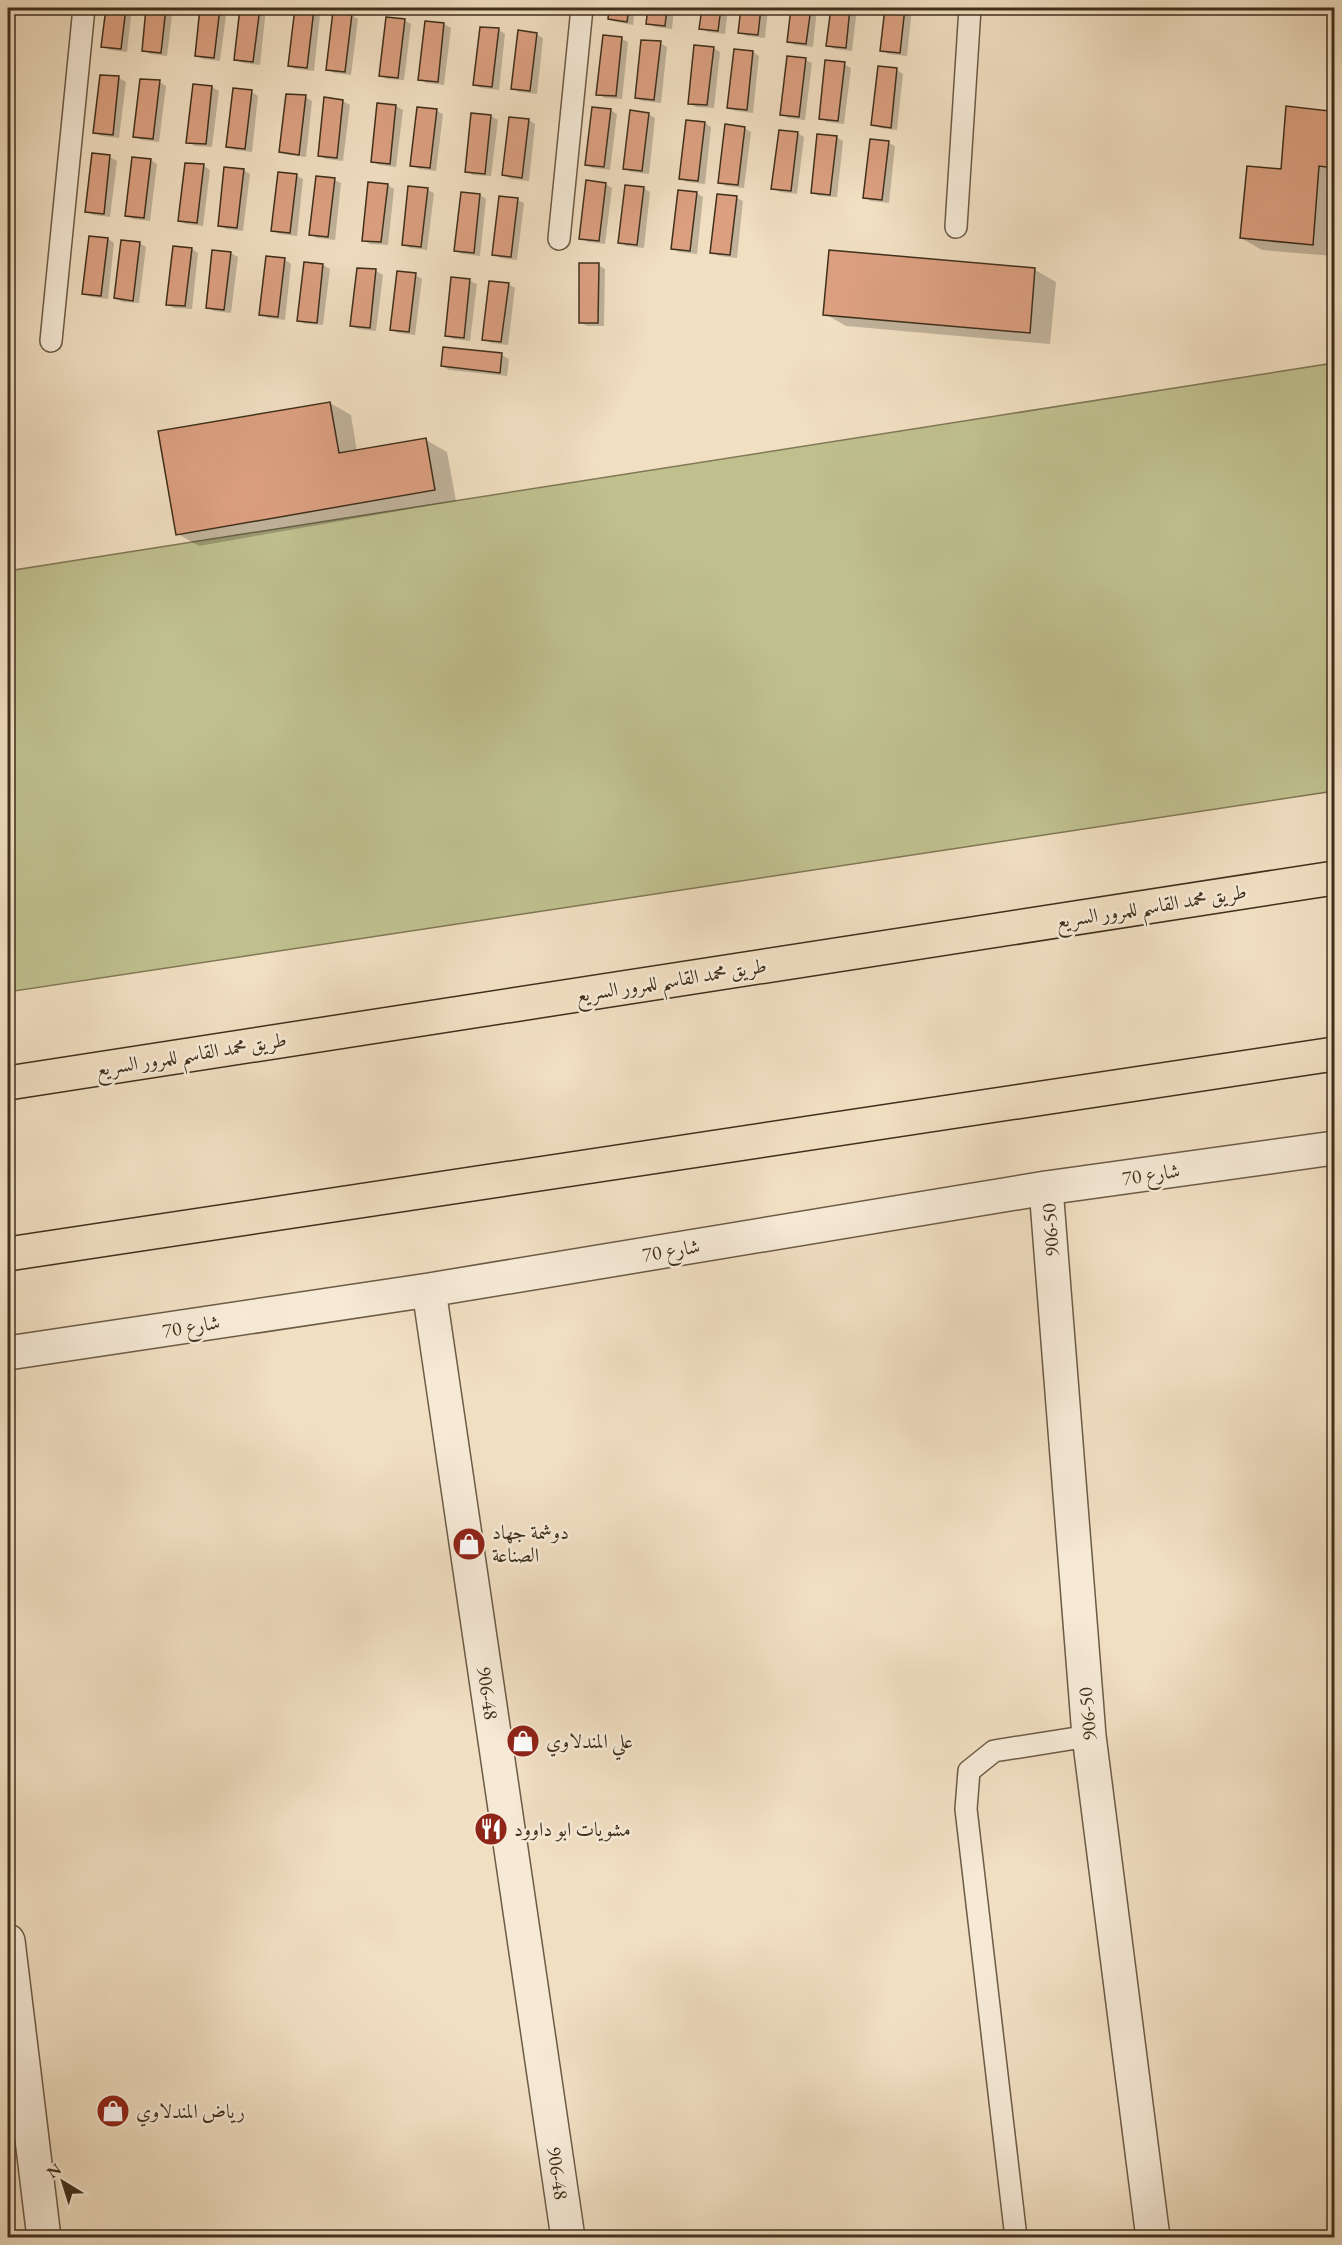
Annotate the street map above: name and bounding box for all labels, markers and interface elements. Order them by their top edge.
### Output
street label: طريق محمد القاسم للمرور السريع [1054,878,1249,941]
street label: طريق محمد القاسم للمرور السريع [574,952,769,1015]
street label: طريق محمد القاسم للمرور السريع [94,1026,289,1089]
street label: شارع 70 [1121,1157,1182,1196]
street label: 906-50 [1035,1202,1065,1258]
street label: شارع 70 [640,1233,702,1272]
street label: شارع 70 [160,1309,222,1348]
place label: دوشمة جهاد الصناعة [492,1519,569,1568]
shop icon: دوشمة جهاد الصناعة [451,1526,487,1562]
street label: 906-48 [471,1665,505,1721]
street label: 906-50 [1072,1686,1102,1742]
shop icon: علي المندلاوي [505,1723,541,1759]
place label: علي المندلاوي [546,1728,633,1761]
restaurant icon: مشويات ابو داوود [473,1811,509,1847]
place label: مشويات ابو داوود [514,1816,631,1842]
shop icon: رياض المندلاوي [95,2093,131,2129]
place label: رياض المندلاوي [136,2098,245,2127]
street label: 906-48 [541,2145,575,2201]
north arrow [33,2152,93,2212]
text: N [43,2158,66,2183]

